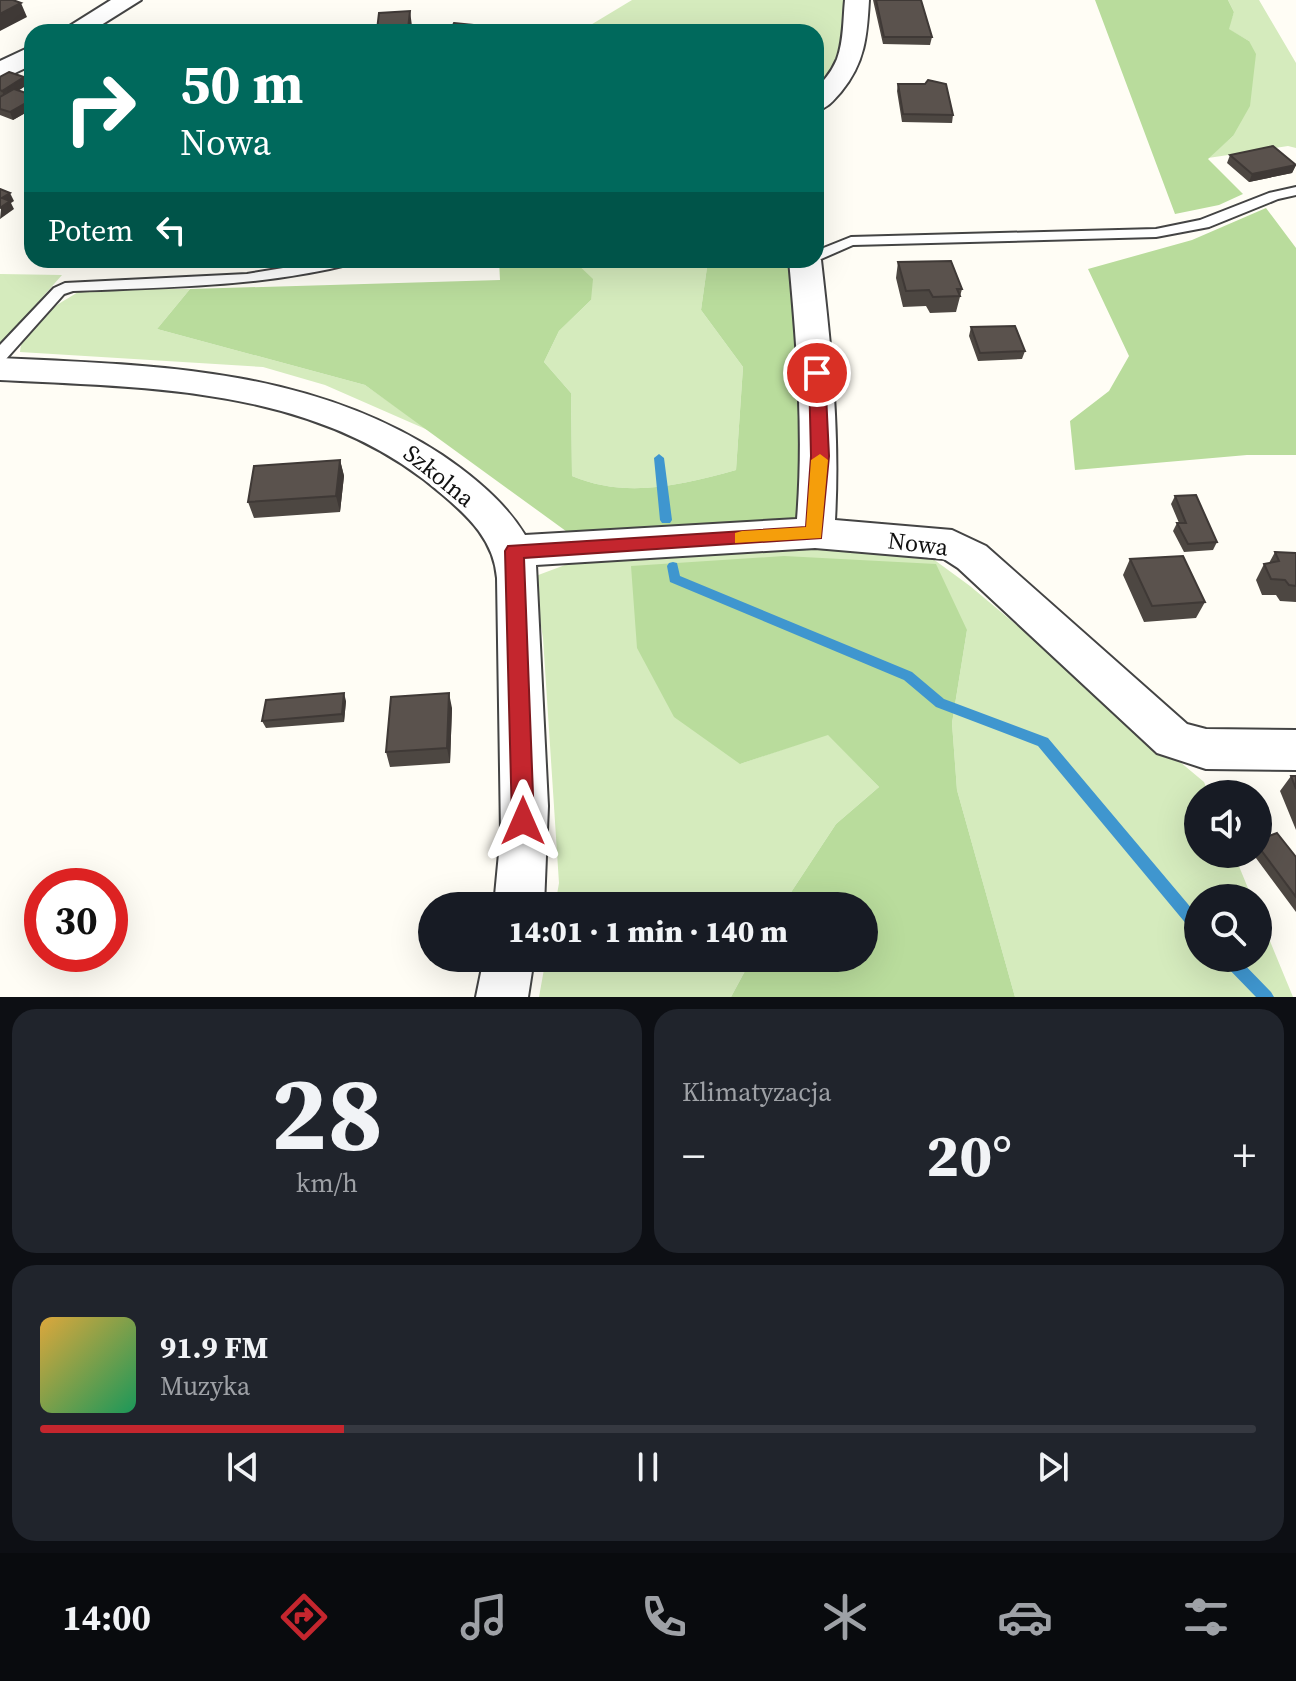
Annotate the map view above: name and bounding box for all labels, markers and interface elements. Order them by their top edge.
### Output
text: 50 m [180,45,303,122]
icon: right [48,56,152,160]
text: Nowa [180,118,271,167]
icon: left [149,208,193,252]
text: Potem [48,210,133,251]
pin [783,339,851,407]
icon: arrive [795,351,839,395]
street label: Szkolna [397,437,482,515]
street label: Nowa [886,523,951,564]
position arrow [481,779,565,863]
map controls [1184,780,1272,972]
button: sound [1184,780,1272,868]
speed limit sign: 30 [24,868,128,972]
button: search [1184,884,1272,972]
text: 14:01 · 1 min · 140 m [508,911,788,952]
text: 28 [271,1041,383,1184]
text: Klimatyzacja [682,1074,831,1110]
text: 20° [926,1114,1012,1196]
text: − [682,1125,705,1186]
text: + [1233,1125,1256,1186]
text: km/h [296,1165,358,1201]
text: 91.9 FM [160,1327,268,1368]
text: Muzyka [160,1368,250,1404]
icon: previous [221,1445,265,1489]
icon: pause [626,1445,670,1489]
icon: next [1031,1445,1075,1489]
icon: directions [276,1589,332,1645]
icon: music [456,1589,512,1645]
icon: phone [636,1589,692,1645]
icon: climate [817,1589,873,1645]
icon: car [997,1589,1053,1645]
icon: filters [1178,1589,1234,1645]
text: 14:00 [62,1593,151,1642]

